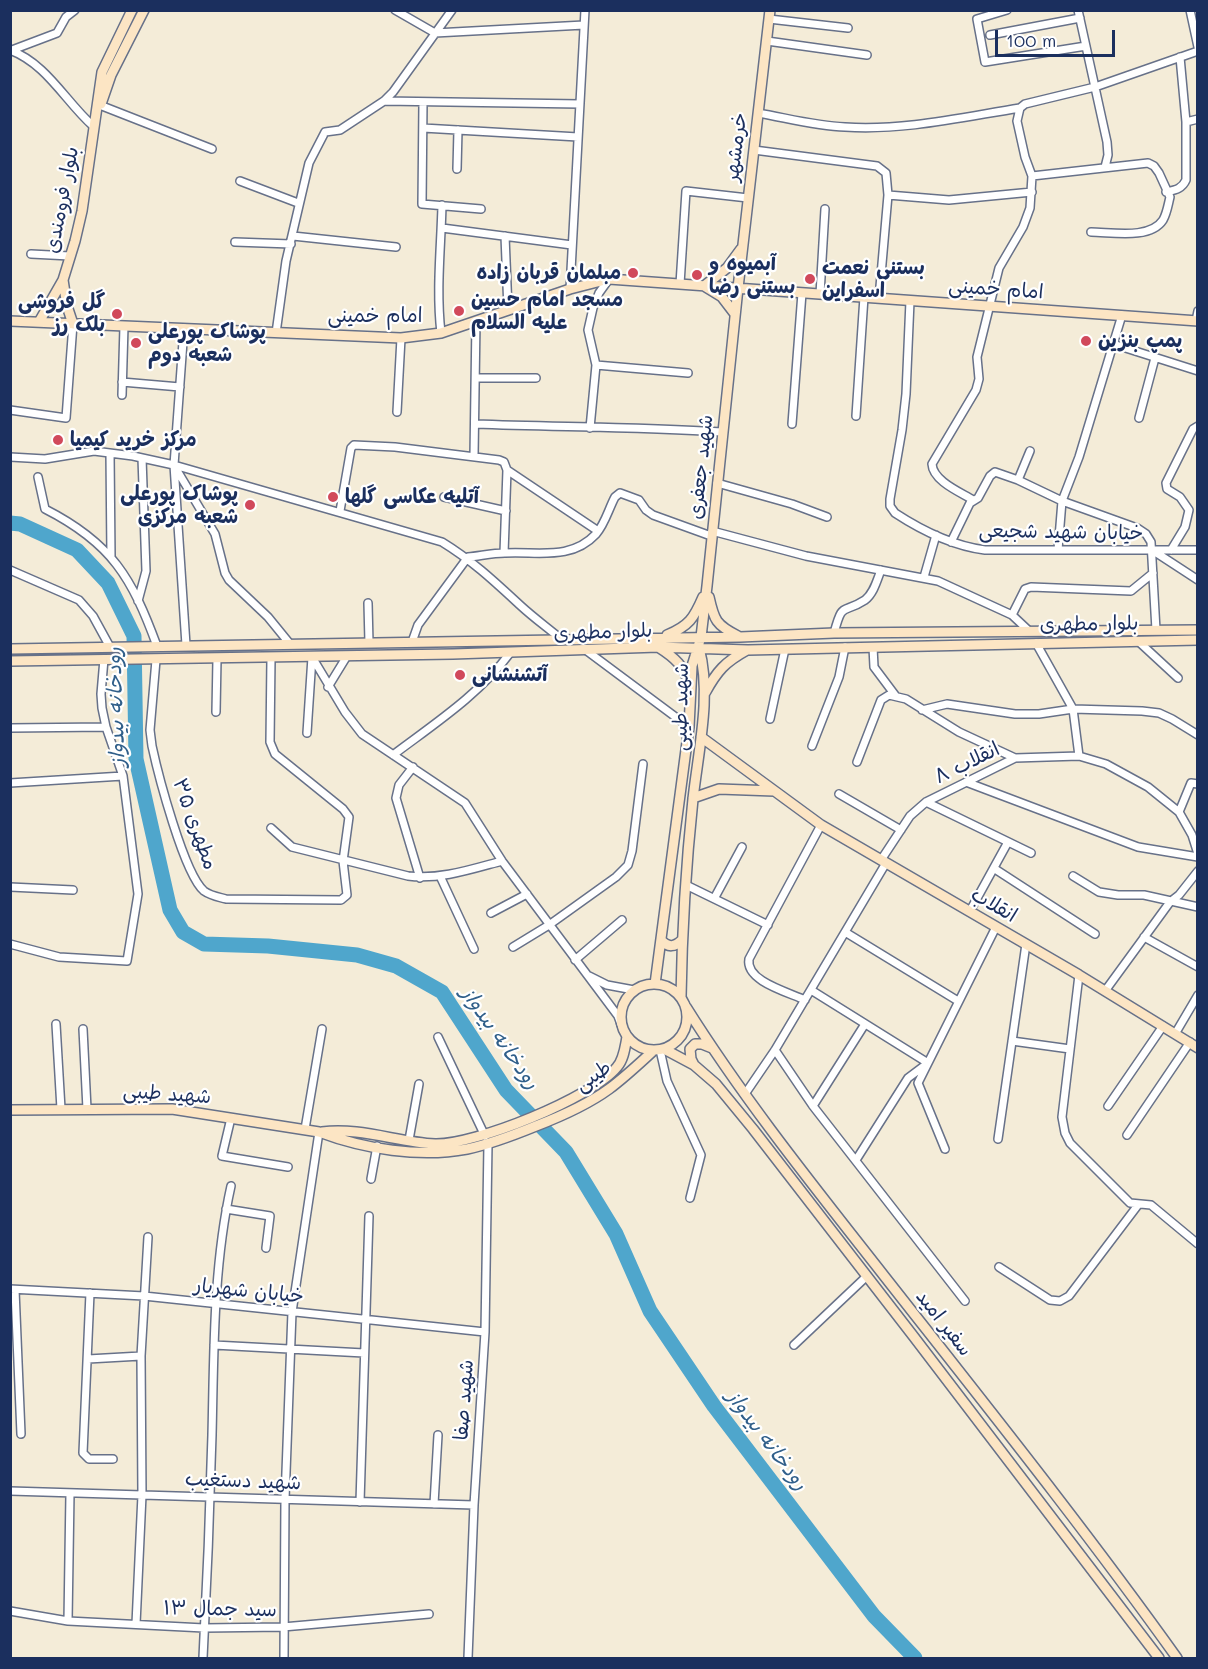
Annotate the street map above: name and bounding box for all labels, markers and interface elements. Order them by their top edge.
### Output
scale bar [998,18,1118,56]
text: 100 m [1006,28,1056,52]
street label: خرمشهر [720,111,752,183]
street label: بلوار فرومندی [40,145,84,255]
place label: آبمیوه و بستنی رضا [709,252,795,299]
place label: بستنی نعمت اسفراین [822,256,925,303]
place label: مبلمان قربان زاده [477,261,621,285]
marker: مبلمان قربان زاده [626,266,640,280]
marker: آبمیوه و بستنی رضا [690,268,704,282]
marker: بستنی نعمت اسفراین [803,272,817,286]
street label: امام خمینی [948,274,1044,304]
place label: مسجد امام حسین علیه السلام [471,288,623,335]
place label: گل فروشی بلک رز [18,290,105,337]
street label: امام خمینی [327,304,423,328]
marker: مسجد امام حسین علیه السلام [452,304,466,318]
marker: گل فروشی بلک رز [110,307,124,321]
place label: پوشاک پورعلی شعبه دوم [148,320,266,367]
place label: پمپ بنزین [1098,329,1182,353]
marker: پمپ بنزین [1079,334,1093,348]
marker: پوشاک پورعلی شعبه دوم [129,336,143,350]
street label: شهید جعفری [684,413,718,521]
place label: مرکز خرید کیمیا [70,428,197,452]
marker: مرکز خرید کیمیا [51,433,65,447]
place label: پوشاک پورعلی شعبه مرکزی [120,482,238,529]
place label: آتلیه عکاسی گلها [345,485,479,509]
marker: آتلیه عکاسی گلها [326,490,340,504]
marker: پوشاک پورعلی شعبه مرکزی [243,498,257,512]
street label: خیابان شهید شجیعی [979,519,1143,545]
street label: بلوار مطهری [1039,611,1139,637]
street label: بلوار مطهری [553,618,653,646]
water label: رودخانه بیدواز [101,647,131,767]
place label: آتشنشانی [472,663,547,687]
street label: شهید طیبی [668,663,694,751]
marker: آتشنشانی [453,668,467,682]
street label: انقلاب ۸ [930,737,1004,789]
street label: مطهری ۳۵ [167,775,223,873]
street label: انقلاب [967,882,1021,928]
water label: رودخانه بیدواز [455,982,545,1094]
street label: طیبی [570,1055,616,1097]
street label: شهید طیبی [122,1079,212,1109]
street label: خیابان شهریار [193,1273,305,1309]
street label: سفیر امید [911,1285,977,1361]
street label: شهید صفا [449,1359,479,1441]
water label: رودخانه بیدواز [721,1385,813,1495]
street label: شهید دستغیب [184,1467,302,1495]
street label: سید جمال ۱۳ [163,1596,277,1622]

